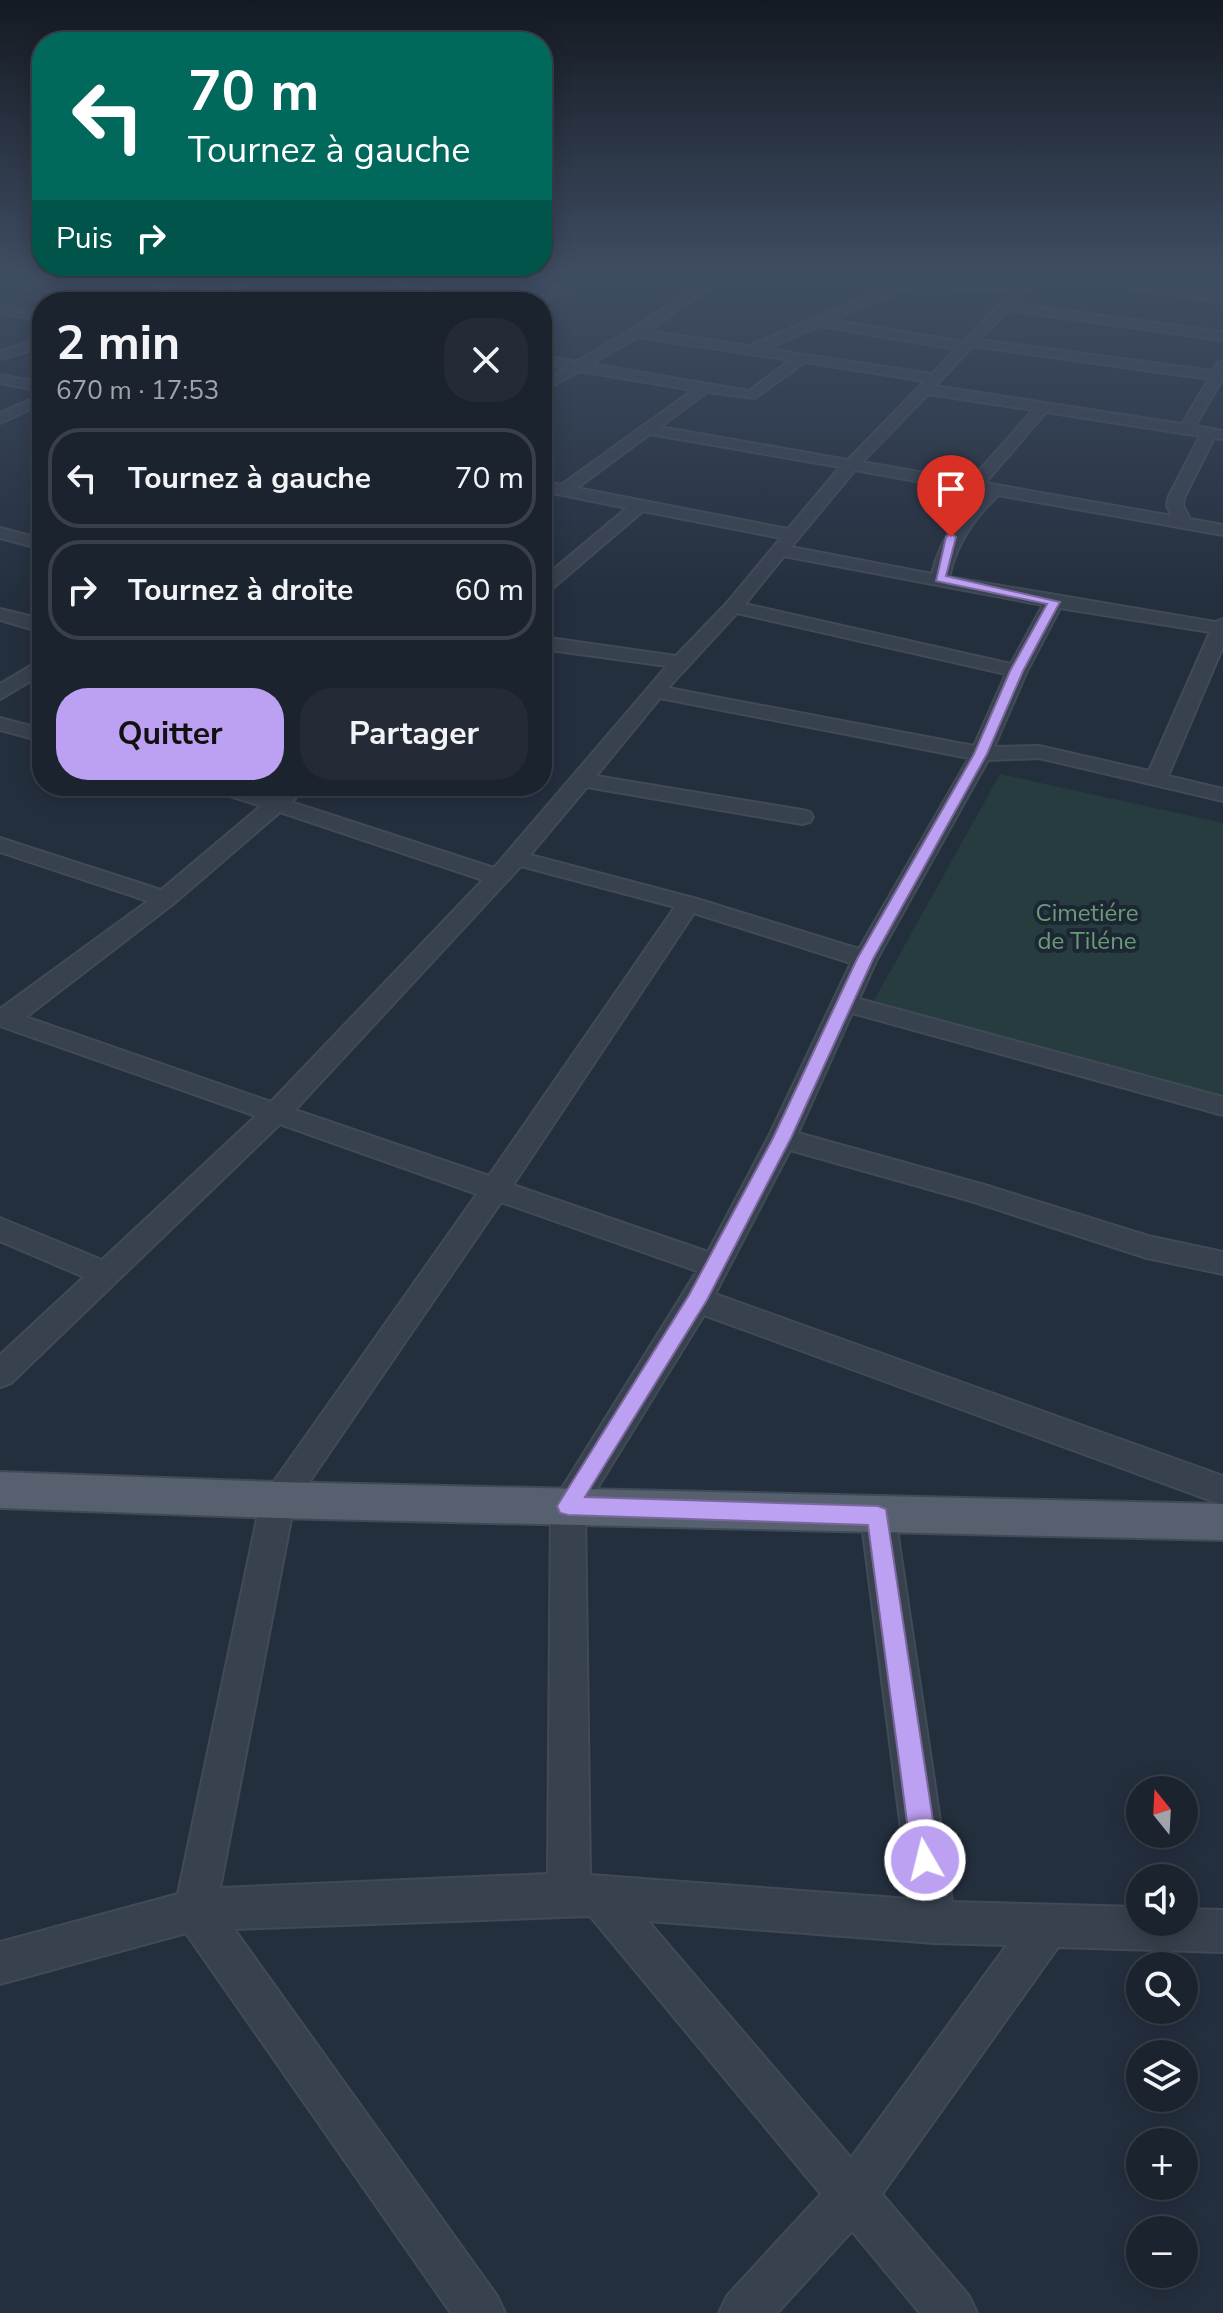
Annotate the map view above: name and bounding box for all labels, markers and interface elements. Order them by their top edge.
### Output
text: 70 m [188,53,319,130]
icon: left [56,64,160,168]
text: Tournez à gauche [188,126,470,175]
icon: right [129,216,173,260]
text: Puis [56,218,113,259]
text: 2 min [56,310,180,376]
button: close [444,318,528,402]
text: 670 m · 17:53 [56,373,219,408]
pin [917,455,985,537]
icon: left [60,456,104,500]
text: Tournez à gauche [128,458,371,499]
text: 70 m [455,458,524,499]
icon: arrive [929,467,973,511]
icon: right [60,568,104,612]
text: Tournez à droite [128,570,353,611]
text: 60 m [455,570,524,611]
button: Quitter [56,688,284,780]
button: Partager [300,688,528,780]
park label: Cimetiére de Tiléne [1036,897,1138,957]
north arrow [1126,1776,1198,1848]
map controls [1126,1776,1198,2288]
position arrow [883,1818,967,1902]
button: sound [1126,1864,1198,1936]
button: search [1126,1952,1198,2024]
button: layers [1126,2040,1198,2112]
button: + [1126,2128,1198,2200]
button: − [1126,2216,1198,2288]

